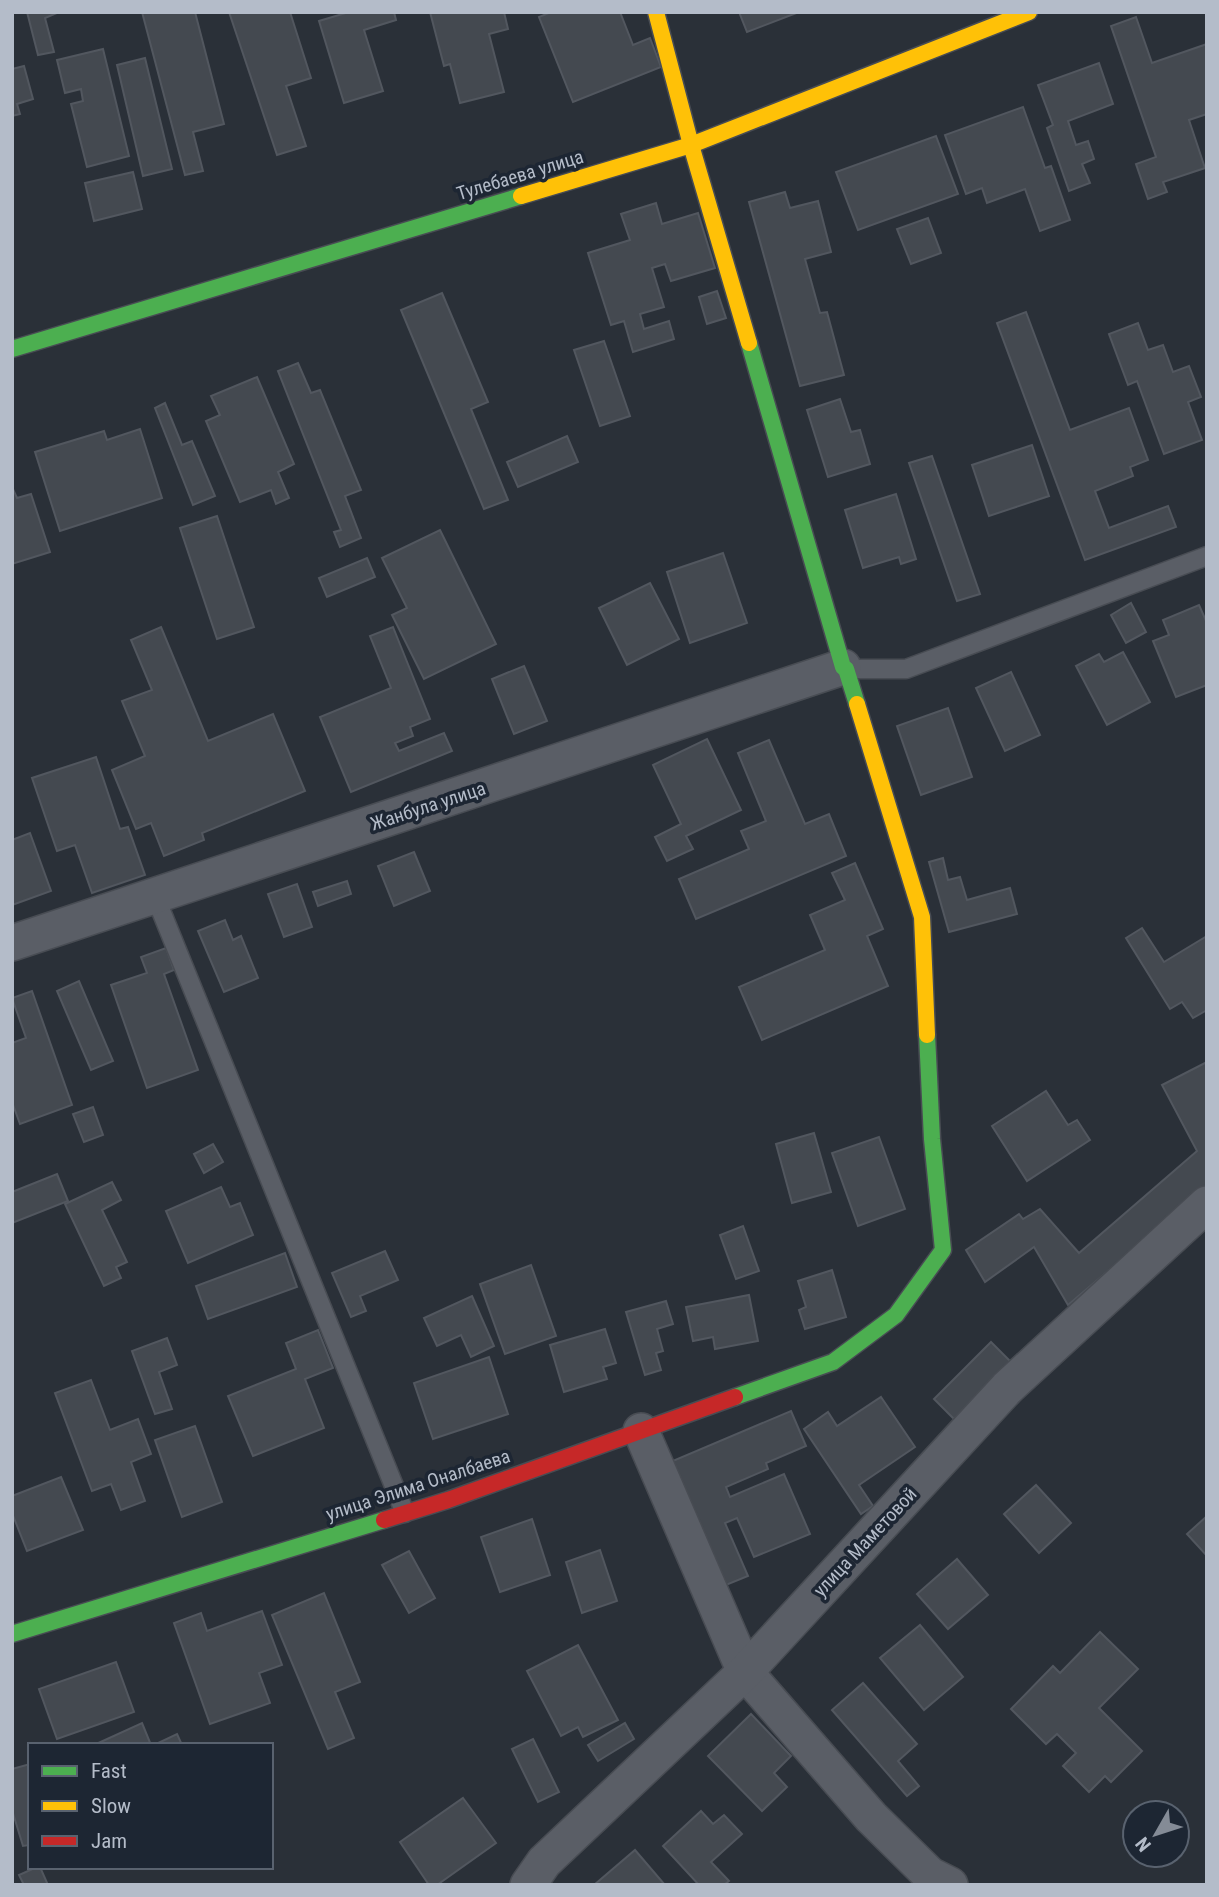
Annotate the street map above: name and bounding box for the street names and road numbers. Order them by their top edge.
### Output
street label: Тулебаева улица [454,145,586,205]
street label: Жанбула улица [368,777,488,835]
street label: улица Элима Оналбаева [323,1444,513,1526]
street label: улица Маметовой [809,1483,921,1601]

